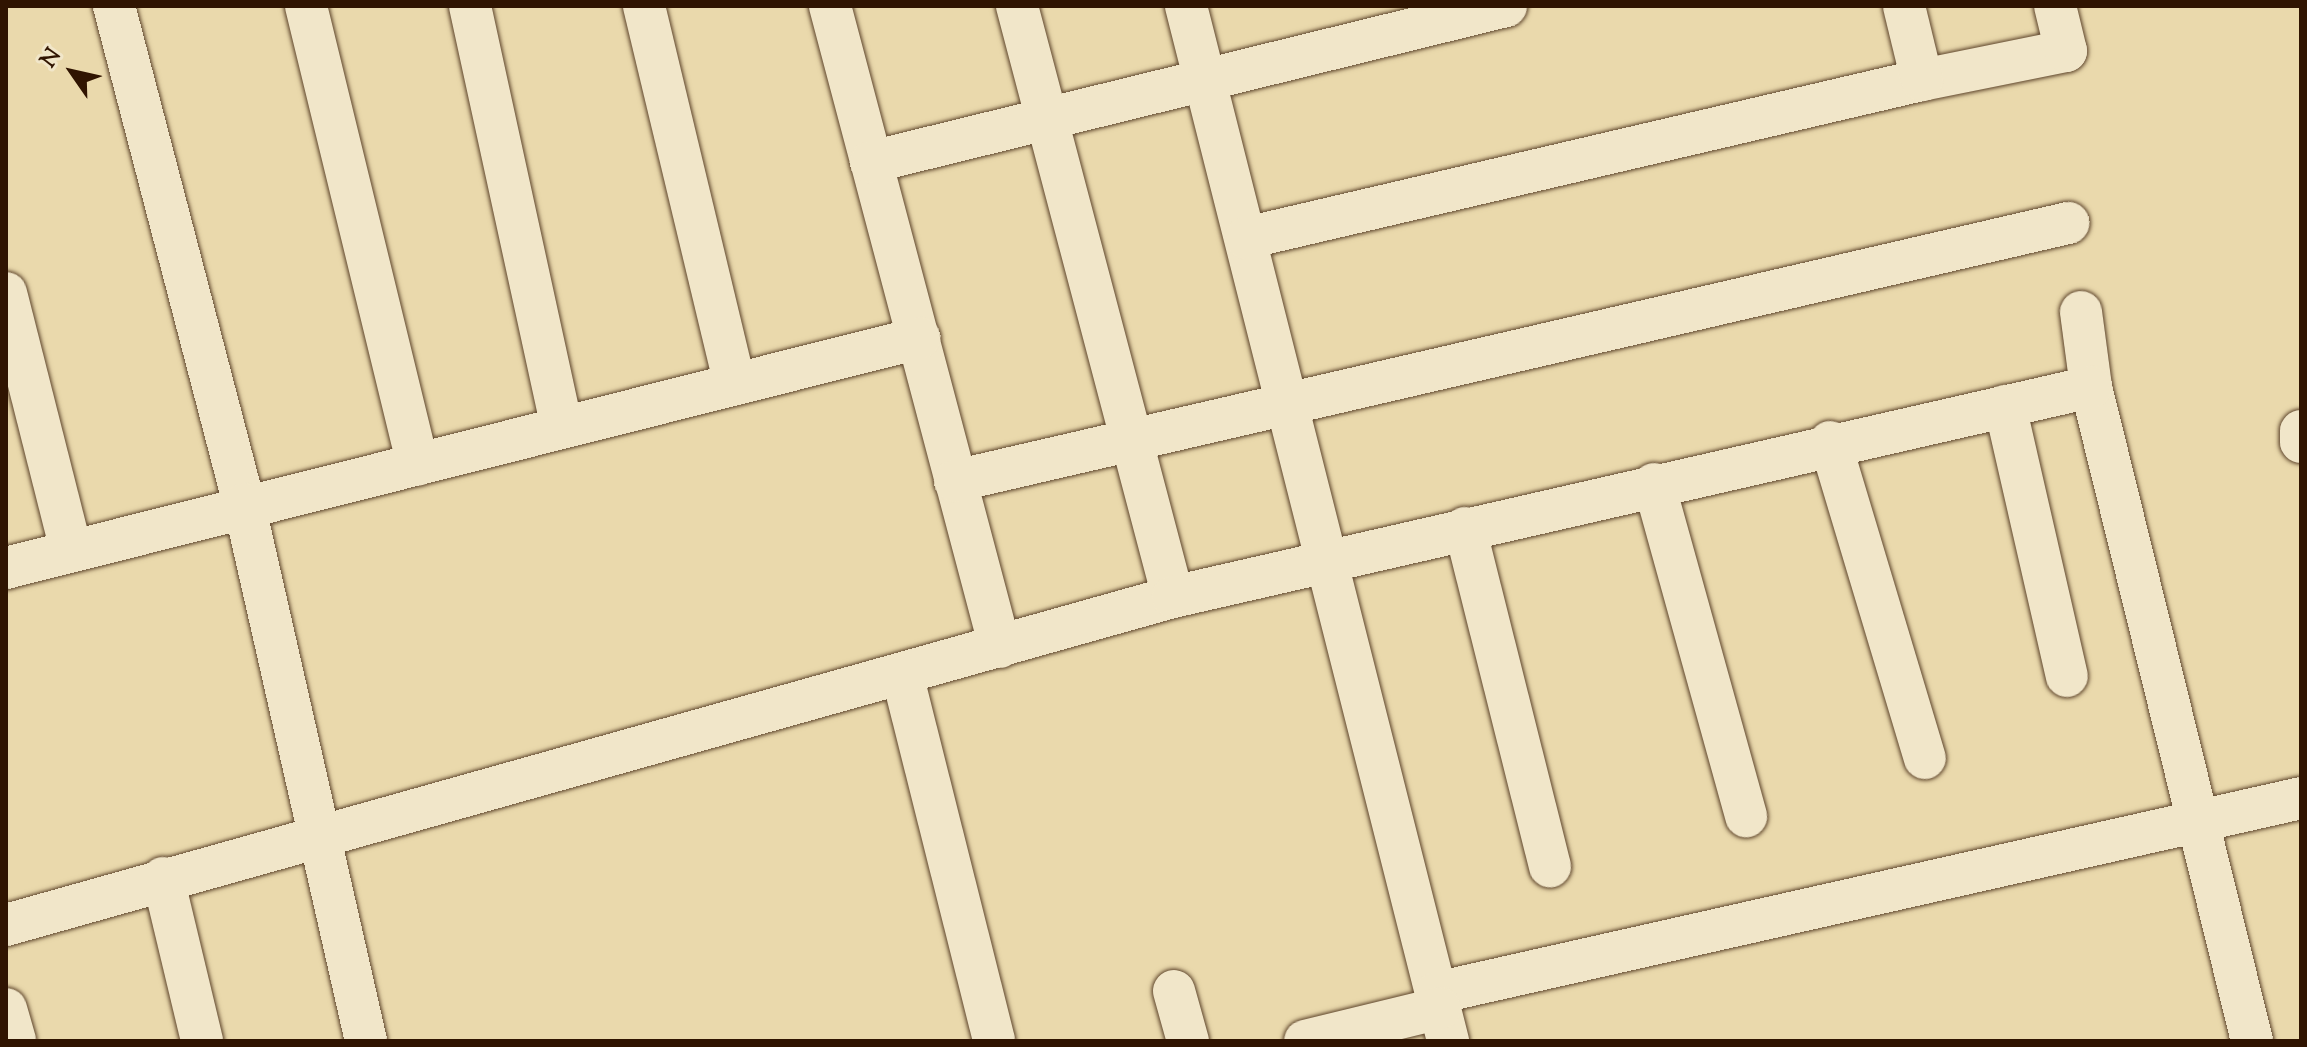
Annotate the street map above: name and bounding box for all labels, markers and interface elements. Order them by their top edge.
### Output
north arrow [32,32,112,112]
text: N [34,42,70,75]

